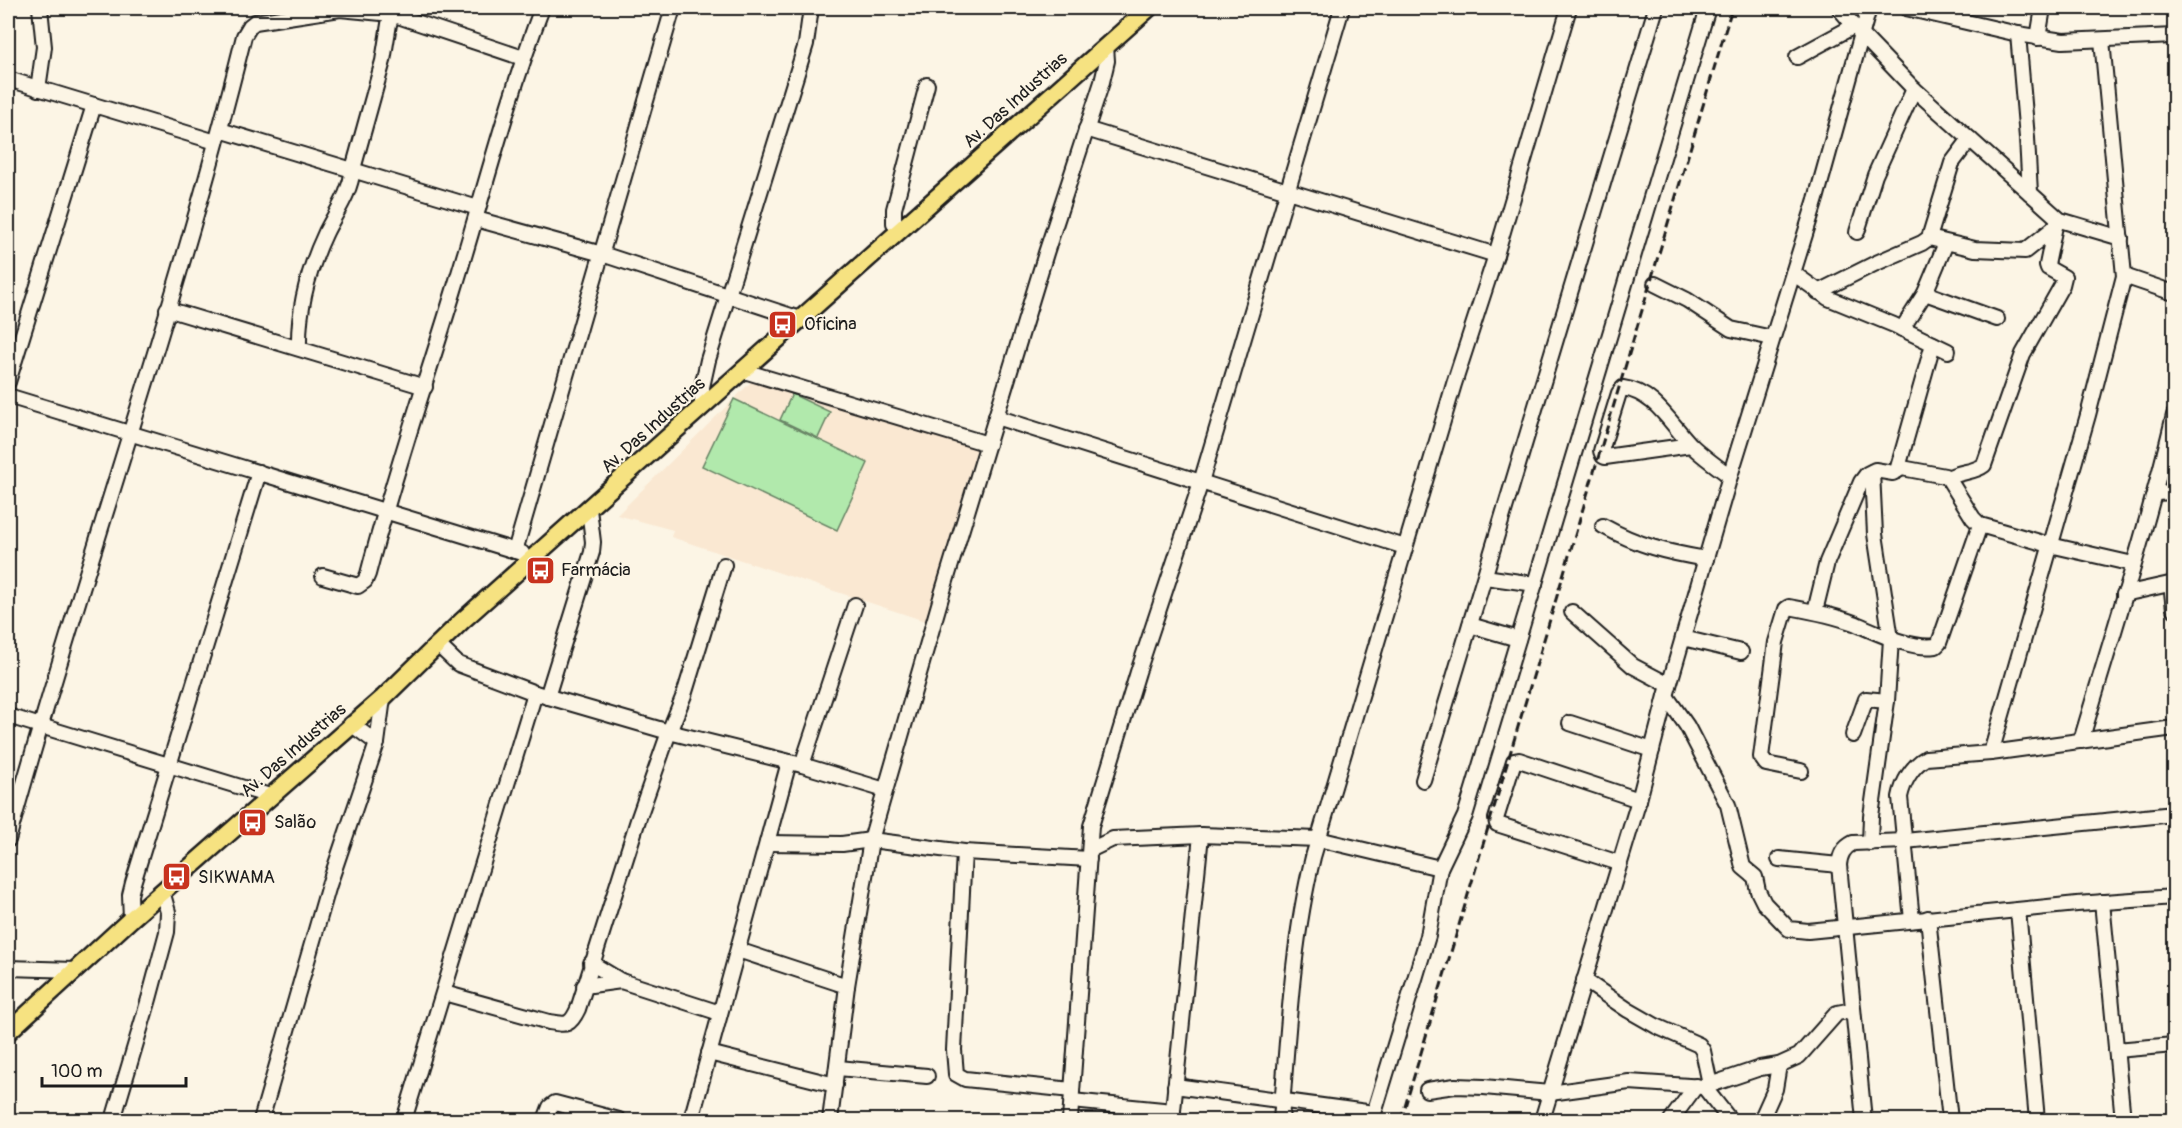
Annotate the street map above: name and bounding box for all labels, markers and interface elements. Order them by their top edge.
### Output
street label: Av. Das Industrias [958,47,1072,153]
bus stop icon: Oficina [767,308,799,340]
place label: Oficina [804,313,857,336]
street label: Av. Das Industrias [596,372,710,478]
bus stop icon: Farmácia [524,554,556,586]
place label: Farmácia [561,559,631,582]
street label: Av. Das Industrias [236,698,351,803]
bus stop icon: Salão [237,806,269,838]
place label: Salão [274,811,316,834]
bus stop icon: SIKWAMA [161,861,193,893]
place label: SIKWAMA [198,866,275,889]
scale bar [42,1050,186,1088]
text: 100 m [51,1060,103,1083]

